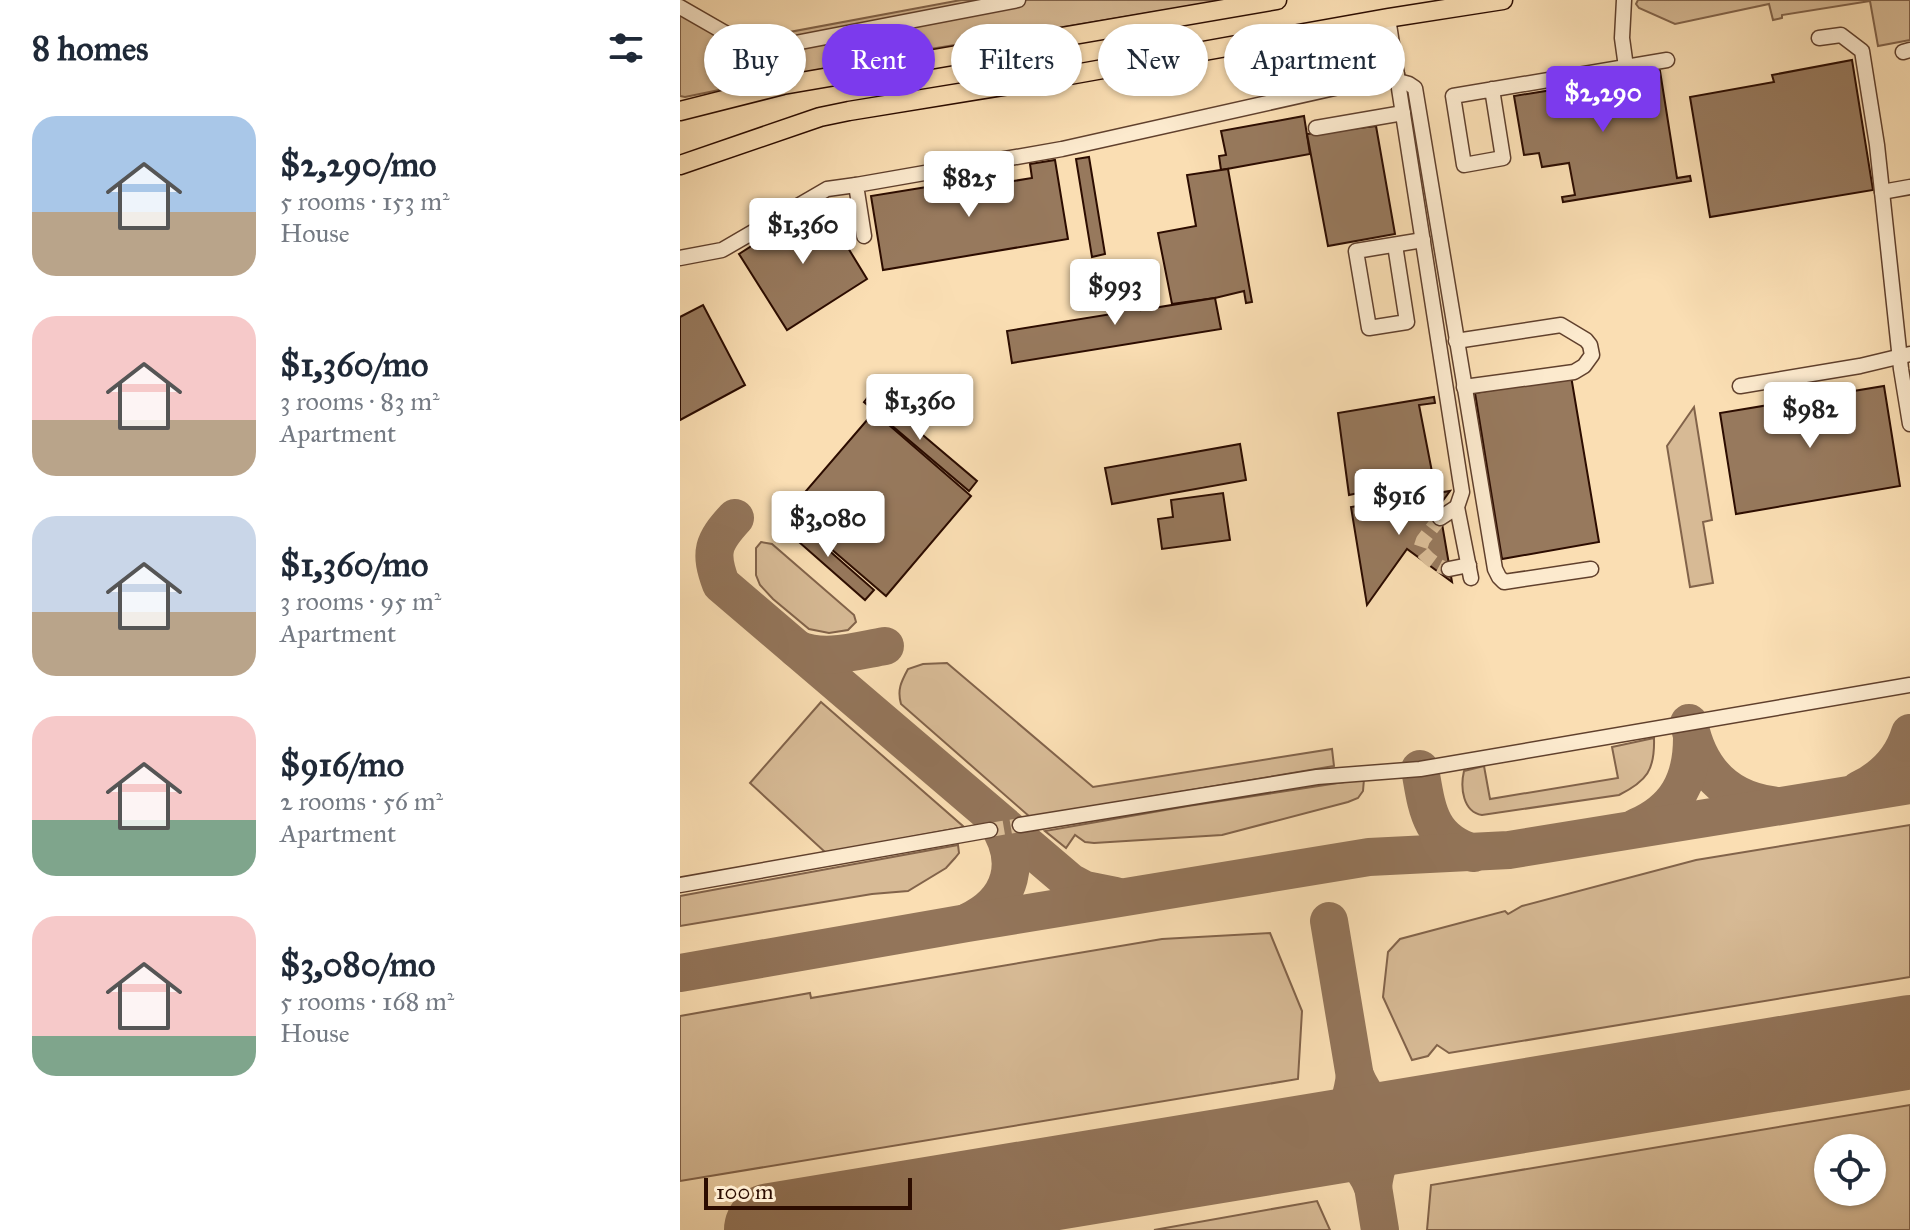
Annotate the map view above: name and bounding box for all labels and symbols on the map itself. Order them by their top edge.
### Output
pin: $2,290 [1538,66,1668,134]
pin: $825 [922,151,1016,219]
pin: $1,360 [738,198,868,266]
pin: $993 [1068,259,1162,327]
pin: $1,360 [855,374,985,442]
pin: $982 [1763,382,1857,450]
pin: $916 [1352,469,1446,537]
pin: $3,080 [763,491,893,559]
scale bar [704,1174,912,1210]

